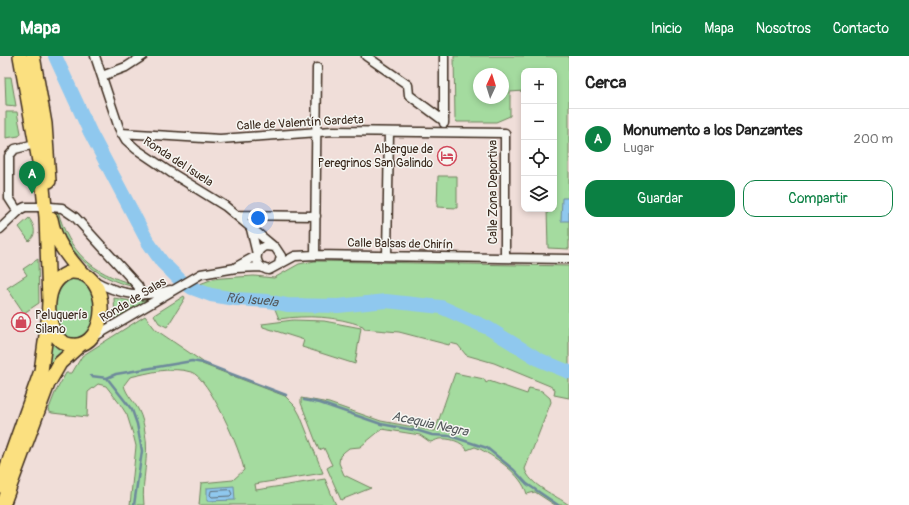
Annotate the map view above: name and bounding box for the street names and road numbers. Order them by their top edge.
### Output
street label: Calle de Valentín Gardeta [236,112,364,134]
street label: Ronda del Isuela [140,134,216,190]
street label: Calle Zona Deportiva [486,139,501,244]
street label: Calle Balsas de Chirín [347,236,453,252]
street label: Ronda de Salas [97,274,170,326]

